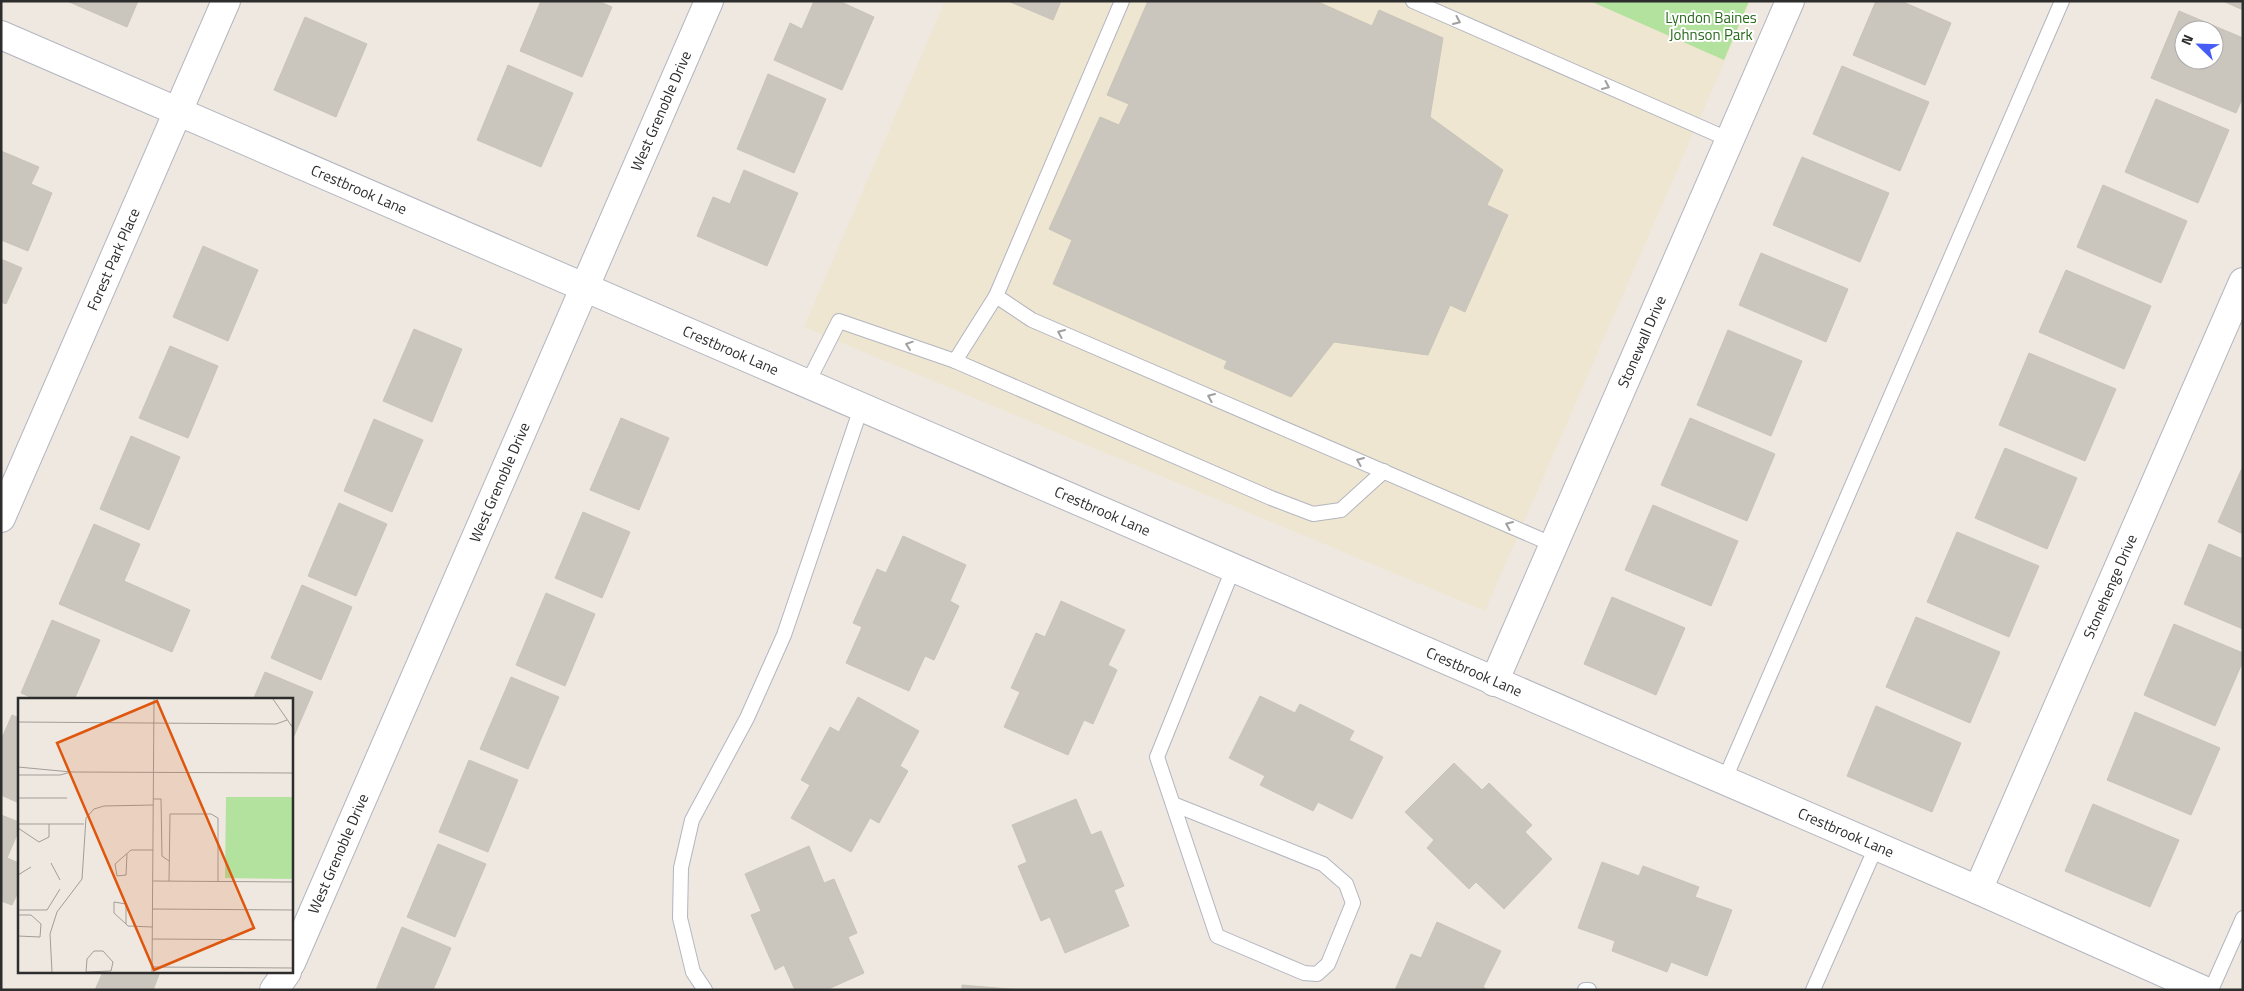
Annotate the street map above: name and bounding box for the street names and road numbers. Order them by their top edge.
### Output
street label: West Grenoble Drive [624,47,697,175]
street label: Crestbrook Lane [308,158,411,220]
street label: Forest Park Place [81,204,146,314]
street label: Stonewall Drive [1611,292,1672,391]
street label: Crestbrook Lane [679,319,783,381]
street label: West Grenoble Drive [463,418,536,546]
street label: Crestbrook Lane [1051,480,1154,542]
street label: Stonehenge Drive [2077,530,2143,642]
street label: Crestbrook Lane [1423,641,1526,703]
street label: West Grenoble Drive [302,790,374,917]
street label: Crestbrook Lane [1794,801,1898,863]

